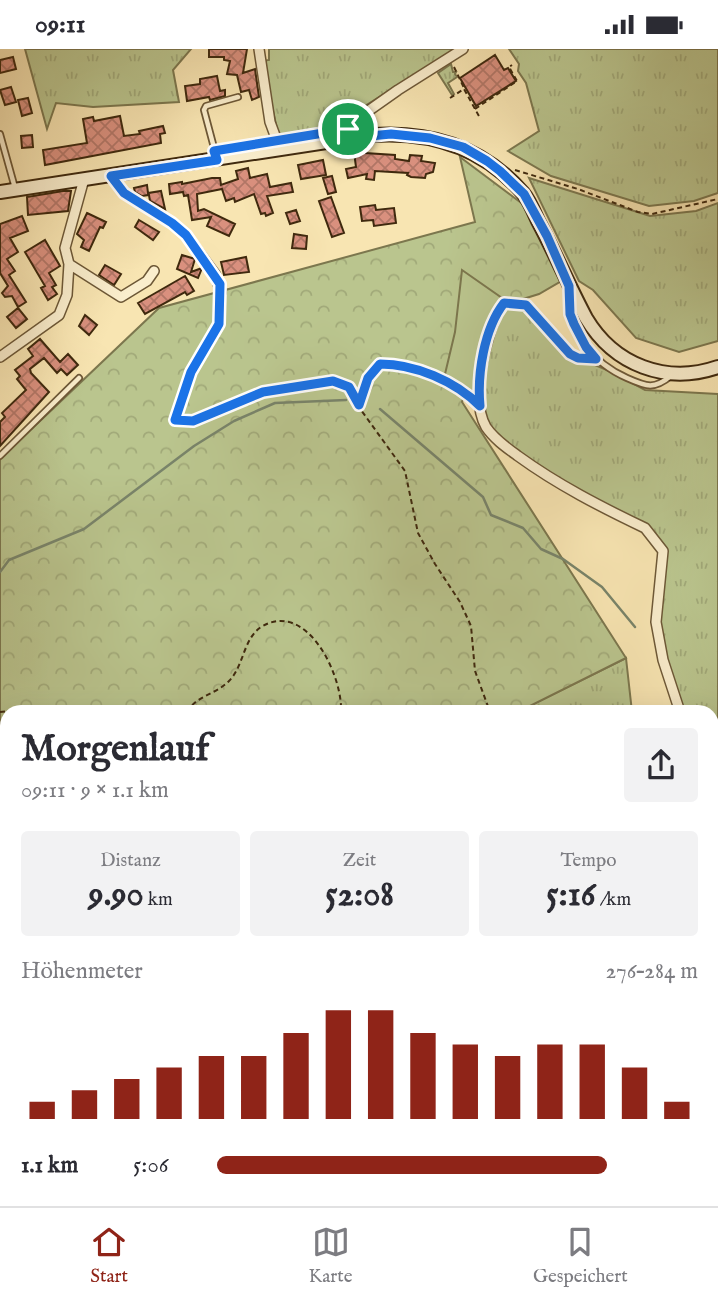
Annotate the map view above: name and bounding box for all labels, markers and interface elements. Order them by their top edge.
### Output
text: 09:11 [35,8,85,41]
pin [318,99,378,159]
icon: arrive [329,110,367,148]
text: Morgenlauf [21,726,209,774]
button: share [624,728,698,802]
text: 09:11 · 9 × 1.1 km [21,776,169,805]
text: Distanz [100,849,161,873]
text: Zeit [343,849,376,873]
text: Tempo [560,849,617,873]
text: 9.90 [88,873,144,918]
text: 52:08 [325,873,394,918]
text: 5:16 [546,873,596,918]
text: km [144,888,173,912]
text: /km [596,888,631,912]
text: Höhenmeter [21,957,143,986]
text: 276–284 m [605,957,698,986]
text: 1.1 km [21,1151,78,1180]
text: 5:06 [133,1151,168,1180]
tab: Start [90,1223,128,1289]
tab: Karte [308,1223,353,1289]
tab: Gespeichert [533,1223,628,1289]

